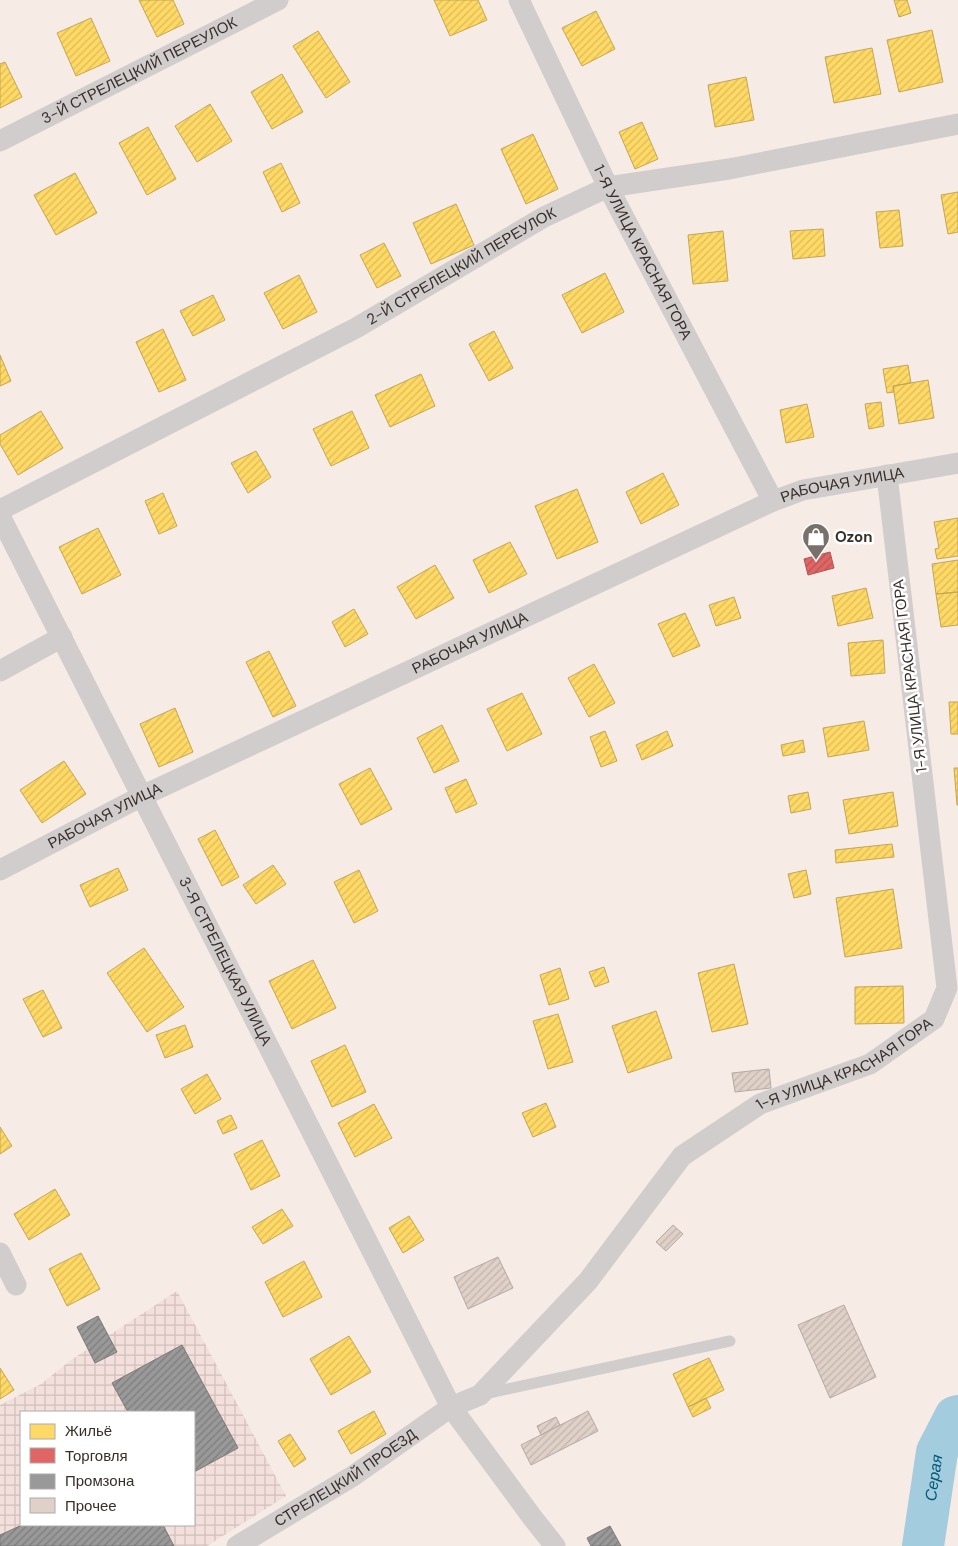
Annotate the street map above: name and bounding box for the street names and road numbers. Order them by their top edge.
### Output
street label: 3-Й СТРЕЛЕЦКИЙ ПЕРЕУЛОК [38,12,241,128]
street label: 1-Я УЛИЦА КРАСНАЯ ГОРА [589,162,696,343]
street label: 2-Й СТРЕЛЕЦКИЙ ПЕРЕУЛОК [363,203,559,330]
street label: РАБОЧАЯ УЛИЦА [778,463,905,507]
street label: 1-Я УЛИЦА КРАСНАЯ ГОРА [888,578,932,774]
street label: РАБОЧАЯ УЛИЦА [409,607,531,678]
street label: РАБОЧАЯ УЛИЦА [44,778,165,853]
street label: 3-Я СТРЕЛЕЦКАЯ УЛИЦА [174,873,276,1049]
street label: 1-Я УЛИЦА КРАСНАЯ ГОРА [752,1013,936,1114]
street label: СТРЕЛЕЦКИЙ ПРОЕЗД [270,1424,420,1531]

